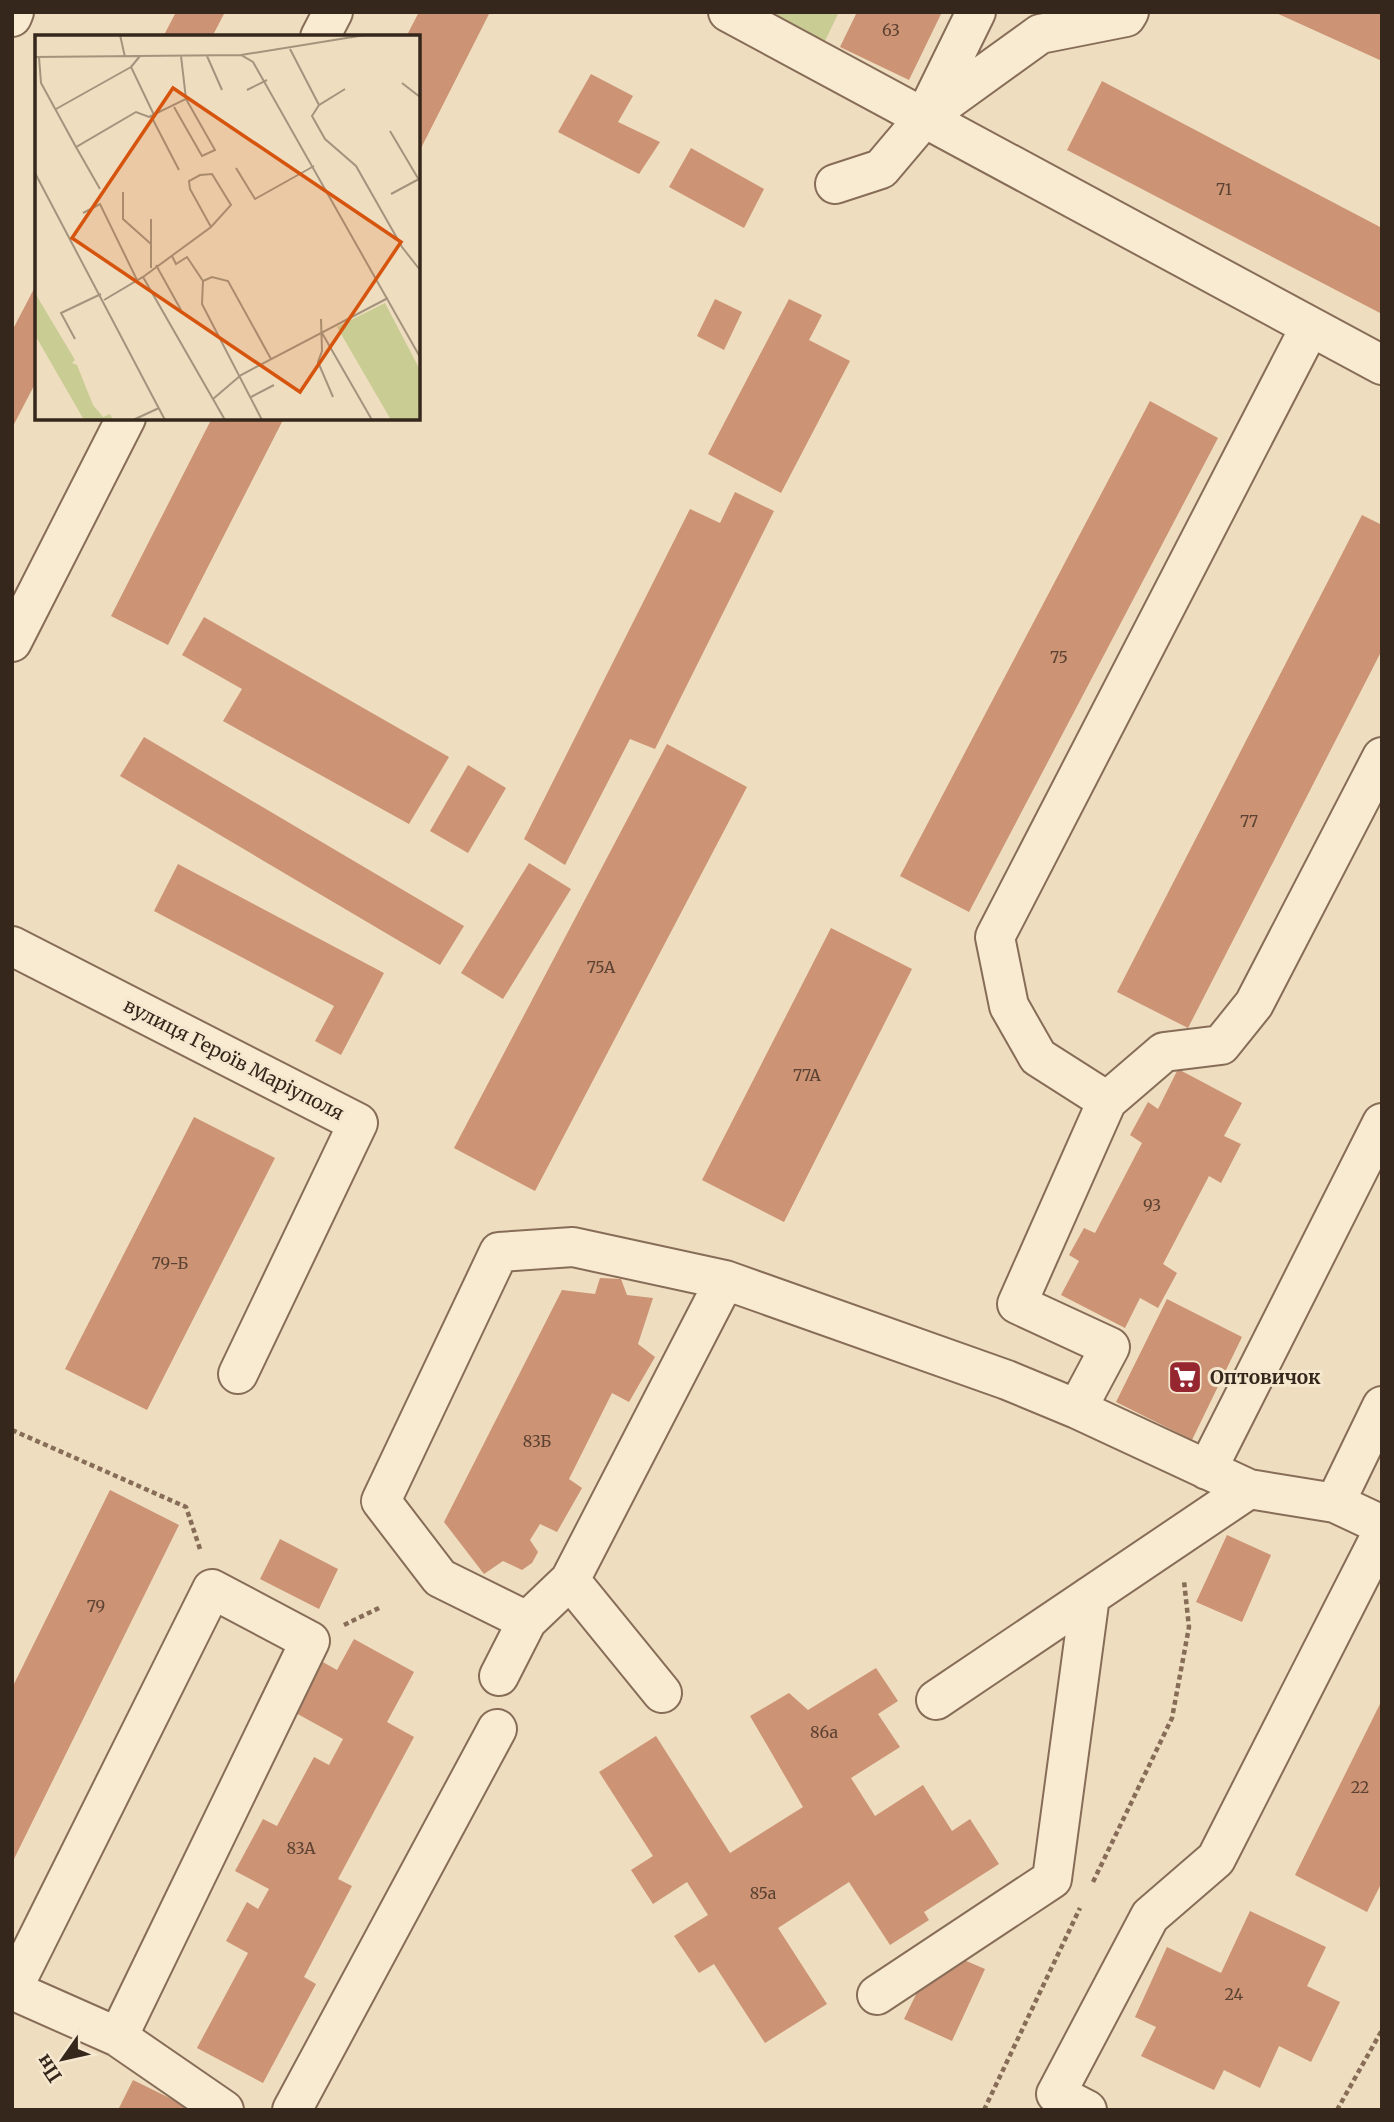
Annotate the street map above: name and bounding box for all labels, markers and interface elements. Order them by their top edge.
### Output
house number: 63 [882,20,900,40]
inset map [35,35,420,420]
house number: 71 [1216,179,1232,199]
house number: 75 [1050,647,1068,667]
house number: 77 [1240,811,1258,831]
house number: 75А [587,957,616,977]
street label: вулиця Героїв Маріуполя [120,993,348,1125]
house number: 77А [793,1065,822,1085]
house number: 93 [1143,1195,1161,1215]
house number: 79-Б [152,1253,188,1273]
supermarket icon: Оптовичок [1166,1358,1204,1396]
place label: Оптовичок [1210,1365,1321,1389]
house number: 83Б [523,1431,551,1451]
house number: 79 [87,1596,105,1616]
house number: 86а [810,1722,838,1742]
house number: 22 [1351,1777,1369,1797]
house number: 83А [286,1838,316,1858]
house number: 85а [750,1883,777,1903]
house number: 24 [1225,1984,1244,2004]
north arrow [28,2024,98,2094]
text: Пн [31,2050,67,2087]

